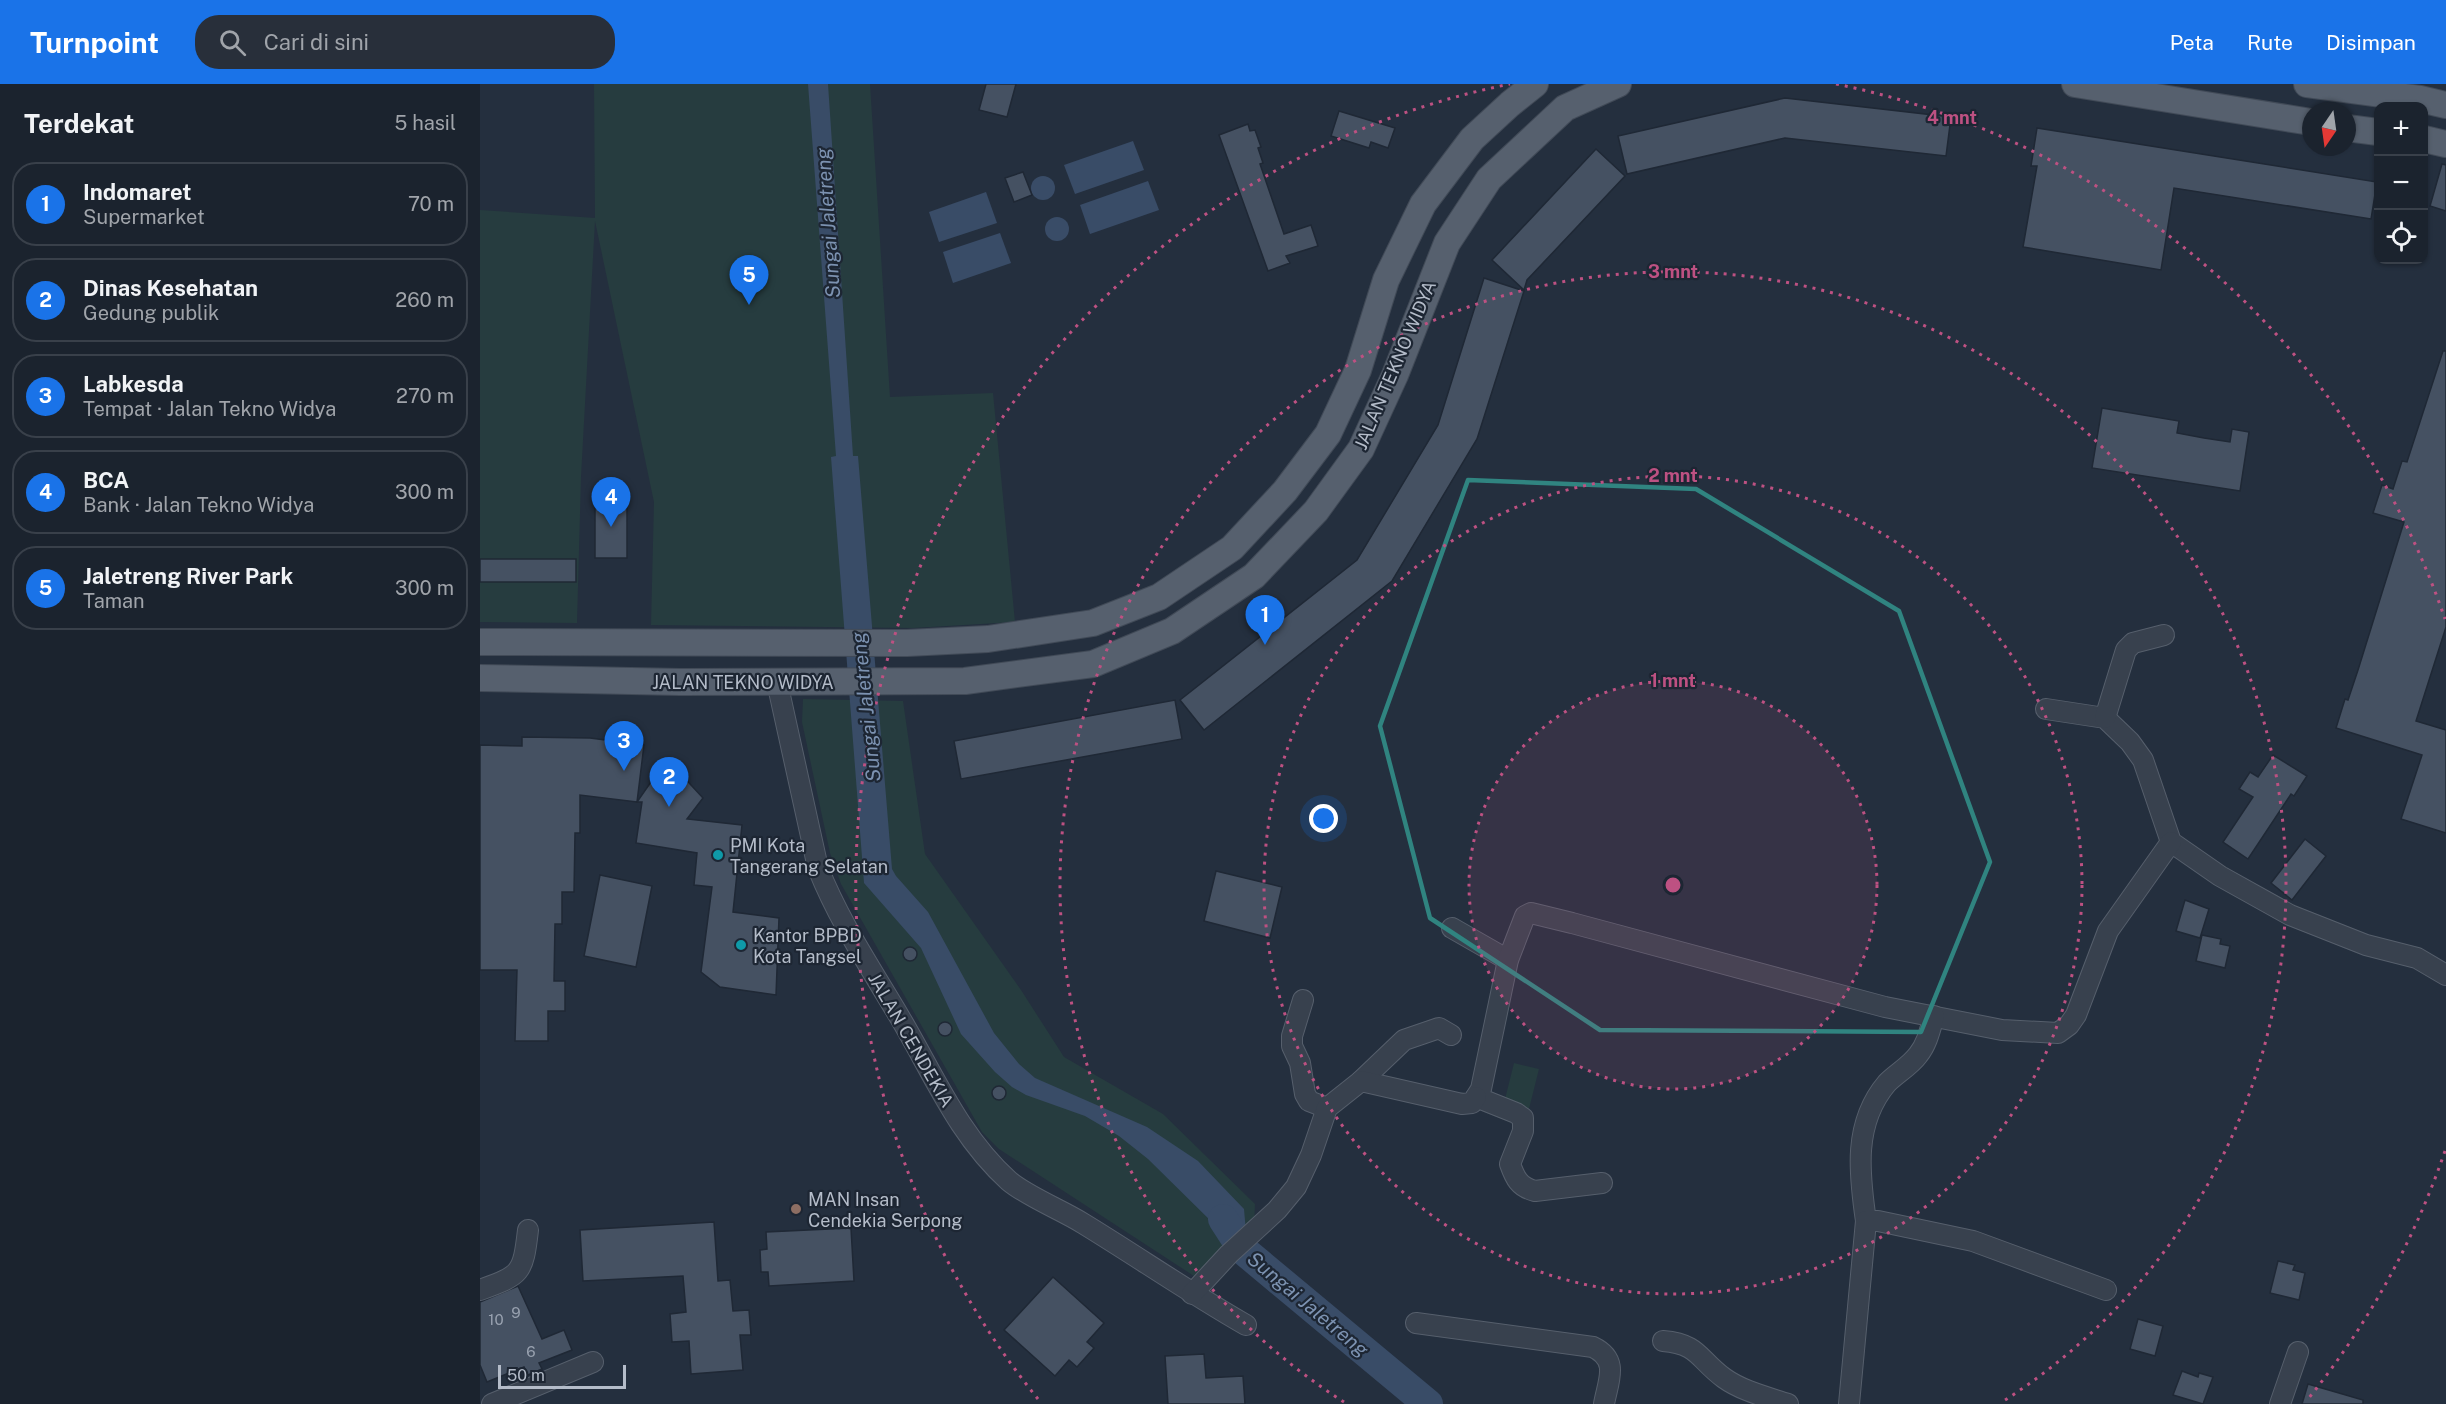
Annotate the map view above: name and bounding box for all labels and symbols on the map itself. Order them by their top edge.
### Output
north arrow [2302,102,2356,156]
text: 4 mnt [1927,107,1977,128]
water label: Sungai Jaletreng [811,147,845,299]
pin: 5 [730,256,768,305]
text: 3 mnt [1648,261,1698,282]
street label: JALAN TEKNO WIDYA [1350,277,1440,453]
text: 2 mnt [1648,465,1698,486]
pin: 4 [592,478,630,527]
pin: 1 [1246,596,1284,645]
water label: Sungai Jaletreng [846,631,886,783]
text: 1 mnt [1650,670,1696,691]
street label: JALAN TEKNO WIDYA [652,672,834,693]
pin: 3 [604,722,644,771]
pin: 2 [650,758,688,807]
your location [1309,804,1338,833]
place label: PMI Kota Tangerang Selatan [730,835,888,877]
marker: PMI Kota Tangerang Selatan [711,848,725,862]
centre of rings [1663,875,1683,895]
place label: Kantor BPBD Kota Tangsel [753,925,862,967]
marker: Kantor BPBD Kota Tangsel [734,938,748,952]
street label: JALAN CENDEKIA [864,969,958,1111]
place label: MAN Insan Cendekia Serpong [808,1189,963,1231]
marker: MAN Insan Cendekia Serpong [789,1202,803,1216]
water label: Sungai Jaletreng [1243,1246,1373,1362]
house number: 9 [511,1304,521,1321]
house number: 10 [488,1311,504,1328]
house number: 6 [526,1343,536,1360]
scale bar [498,1362,626,1390]

